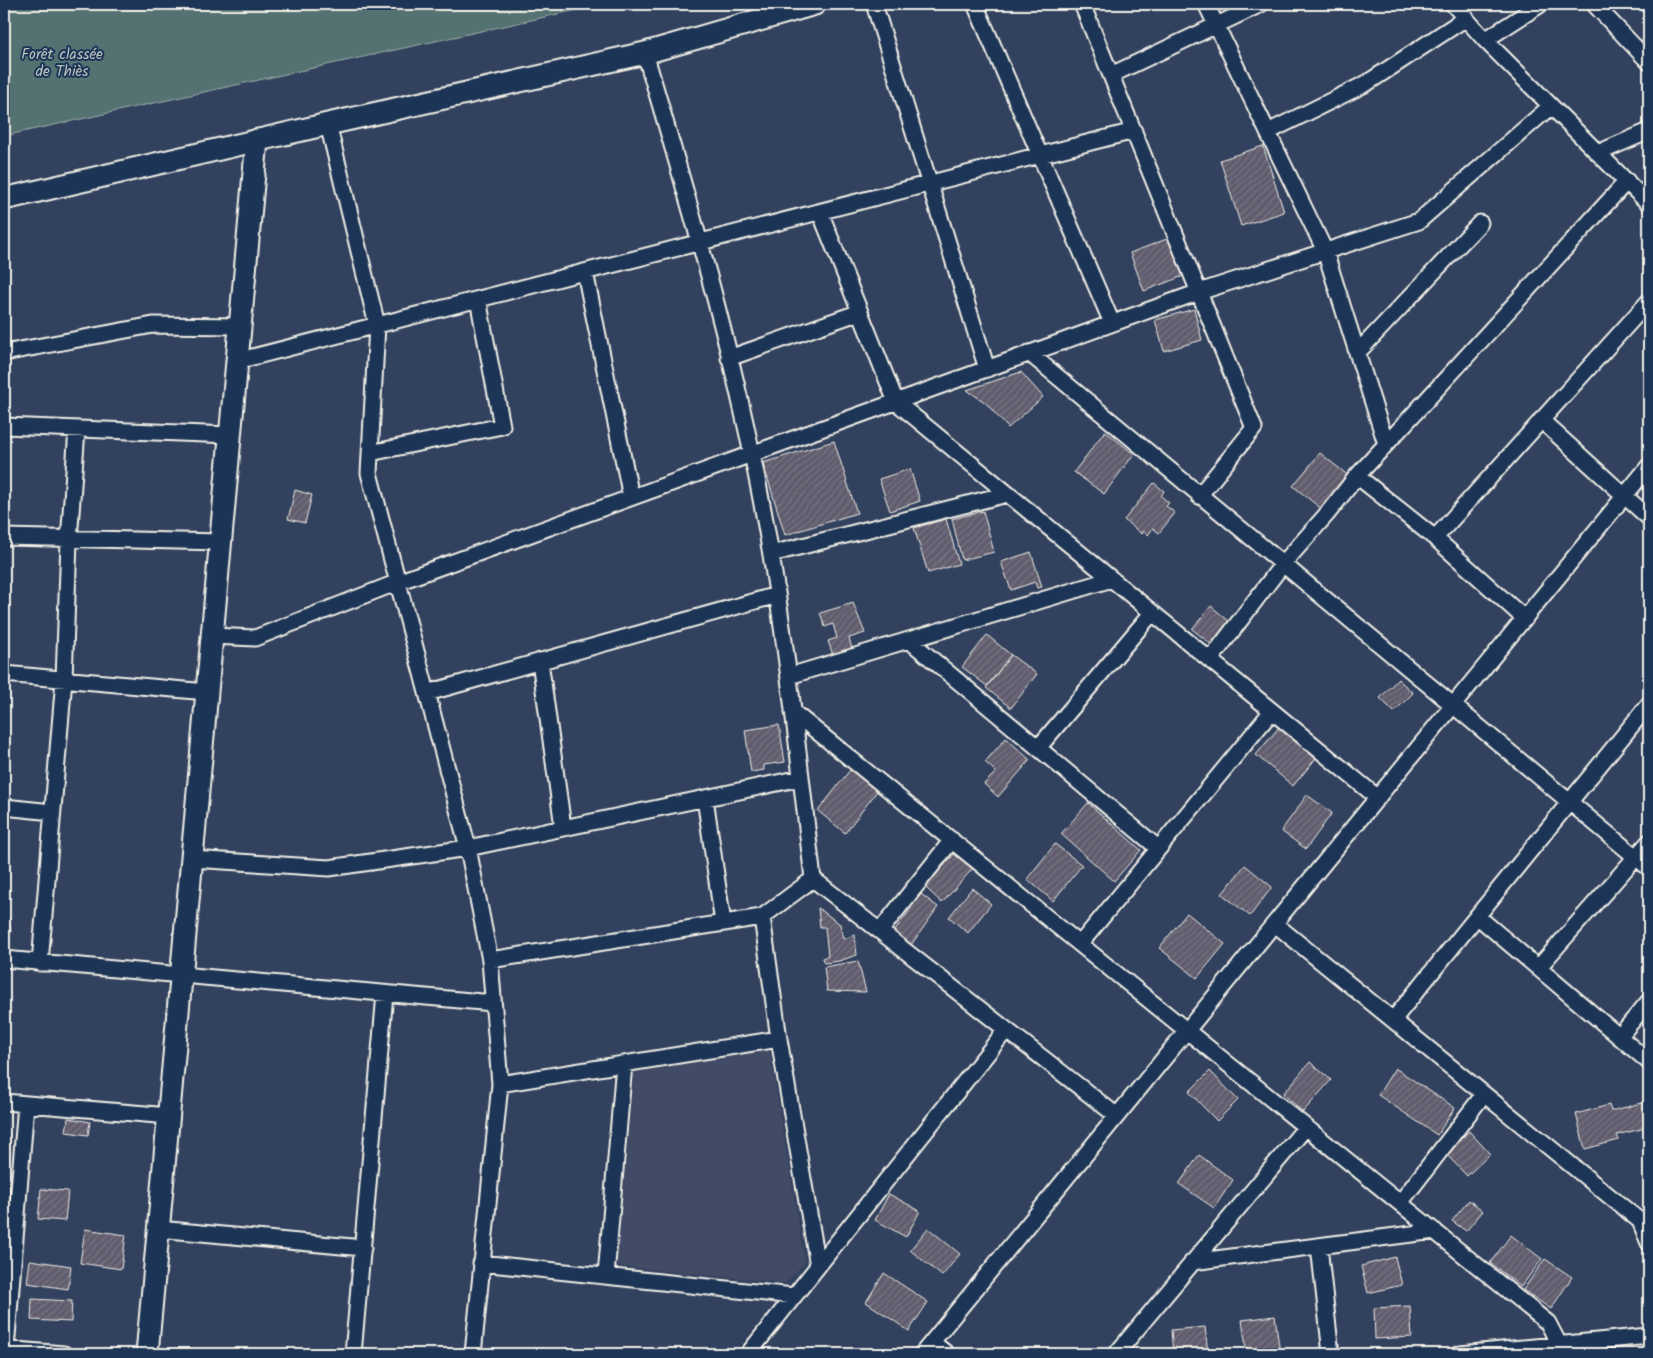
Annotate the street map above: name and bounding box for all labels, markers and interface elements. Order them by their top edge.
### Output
park label: Forêt classée de Thiès [21,43,103,84]

